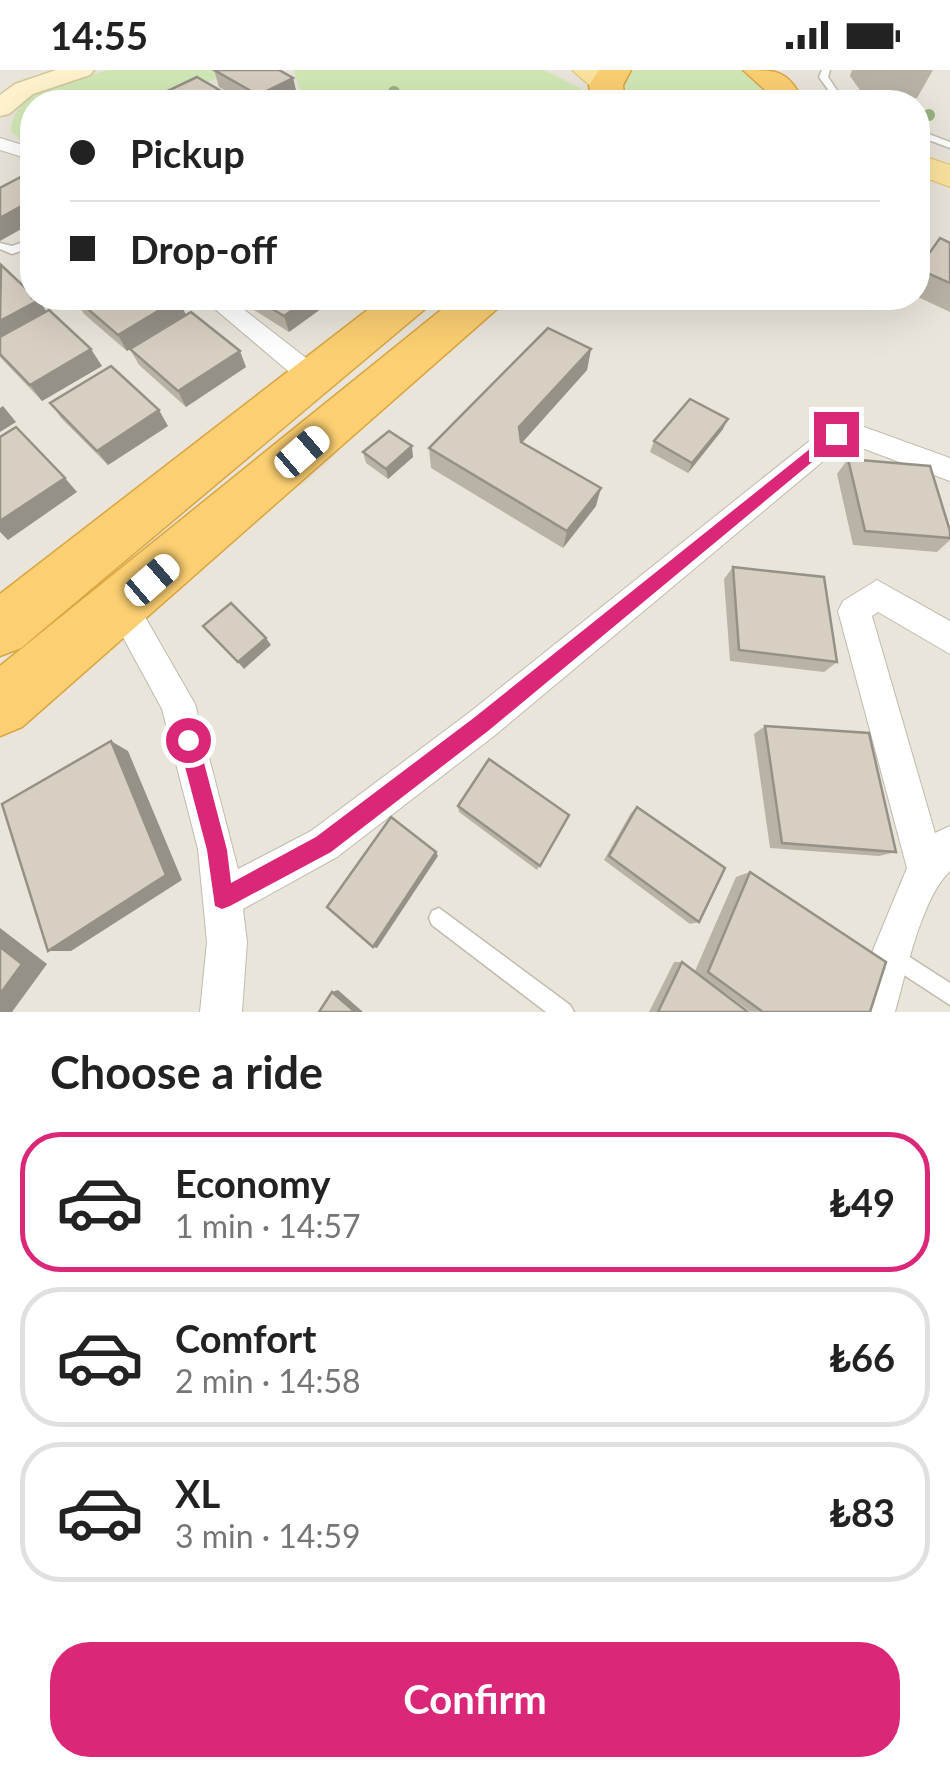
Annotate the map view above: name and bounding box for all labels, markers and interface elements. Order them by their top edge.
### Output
text: 14:55 [50,12,148,58]
text: Pickup [130,130,245,176]
text: Drop-off [130,226,277,272]
route end [814,412,859,457]
car [270,421,334,483]
car [120,549,184,611]
route start [166,718,211,763]
text: Choose a ride [50,1045,323,1099]
icon: car [55,1157,145,1247]
text: Economy [175,1160,330,1206]
text: ₺49 [829,1179,895,1225]
text: 1 min · 14:57 [175,1206,361,1245]
icon: car [55,1312,145,1402]
text: Comfort [175,1315,316,1361]
text: ₺66 [829,1334,895,1380]
text: 2 min · 14:58 [175,1361,361,1400]
icon: car [55,1467,145,1557]
text: XL [175,1470,220,1516]
text: ₺83 [829,1489,895,1535]
text: 3 min · 14:59 [175,1516,361,1555]
button: Confirm [50,1642,900,1757]

